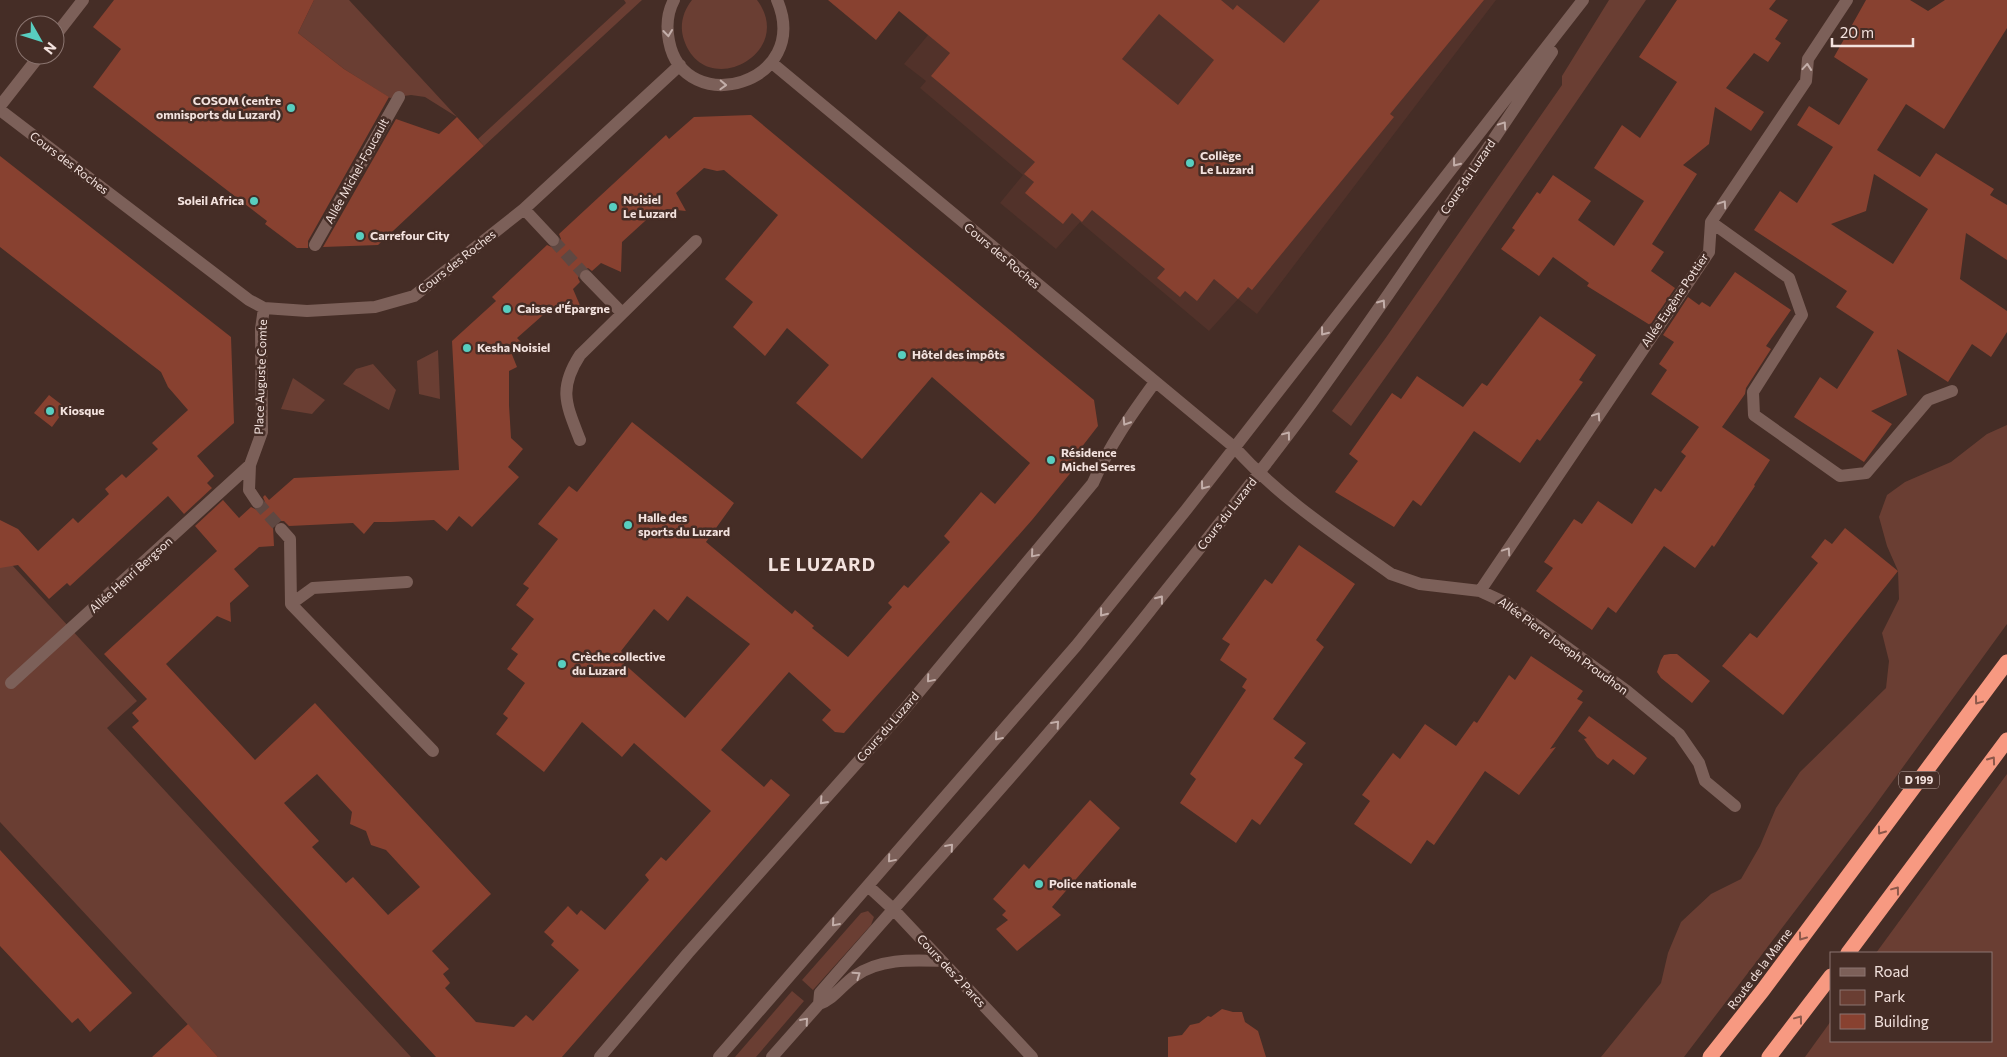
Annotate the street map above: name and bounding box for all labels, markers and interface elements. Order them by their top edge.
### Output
north arrow [15,15,65,65]
scale bar [1832,15,1913,47]
text: 20 m [1840,23,1874,41]
one-way arrow [662,30,673,38]
text: N [41,39,60,58]
one-way arrow [1802,63,1813,71]
one-way arrow [719,79,727,90]
place label: COSOM (centre omnisports du Luzard) [156,93,281,121]
marker: COSOM (centre omnisports du Luzard) [285,102,297,114]
street label: Allée Michel-Foucault [321,115,391,226]
one-way arrow [1497,121,1506,131]
street label: Cours des Roches [28,128,112,196]
street label: Cours du Luzard [1437,136,1498,217]
place label: Collège Le Luzard [1200,148,1254,176]
marker: Collège Le Luzard [1184,157,1196,169]
one-way arrow [1453,157,1462,167]
place label: Noisiel Le Luzard [623,192,677,220]
place label: Soleil Africa [177,193,244,207]
marker: Soleil Africa [248,195,260,207]
one-way arrow [1717,200,1727,209]
marker: Noisiel Le Luzard [607,201,619,213]
street label: Cours des Roches [962,219,1043,291]
street label: Cours des Roches [415,226,498,296]
place label: Carrefour City [370,228,450,242]
marker: Carrefour City [354,230,366,242]
street label: Allée Eugène Pottier [1638,250,1711,349]
one-way arrow [1377,300,1385,309]
place label: Caisse d'Épargne [517,301,610,315]
marker: Caisse d'Épargne [501,303,513,315]
street label: Place Auguste Comte [251,319,269,435]
one-way arrow [1321,326,1330,336]
place label: Kesha Noisiel [477,340,550,354]
marker: Kesha Noisiel [461,342,473,354]
place label: Hôtel des impôts [912,347,1005,361]
marker: Hôtel des impôts [896,349,908,361]
place label: Kiosque [60,403,105,417]
marker: Kiosque [44,405,56,417]
one-way arrow [1591,412,1600,422]
one-way arrow [1123,416,1132,425]
one-way arrow [1282,432,1290,441]
place label: Résidence Michel Serres [1061,445,1136,473]
marker: Résidence Michel Serres [1045,454,1057,466]
street label: Cours du Luzard [1194,474,1259,552]
one-way arrow [1202,480,1210,489]
place label: Halle des sports du Luzard [638,510,730,538]
marker: Halle des sports du Luzard [622,519,634,531]
street label: Allée Henri Bergson [86,533,175,615]
one-way arrow [1501,547,1510,557]
one-way arrow [1030,549,1039,558]
district label: LE LUZARD [768,553,876,575]
street label: Allée Pierre Joseph Proudhon [1495,593,1631,698]
one-way arrow [1154,596,1162,605]
one-way arrow [1101,607,1109,616]
place label: Crèche collective du Luzard [572,649,665,677]
marker: Crèche collective du Luzard [556,658,568,670]
one-way arrow [927,673,935,682]
street label: Cours du Luzard [853,689,921,764]
one-way arrow [1975,695,1984,705]
one-way arrow [1050,721,1059,730]
one-way arrow [995,731,1004,740]
one-way arrow [1987,757,1995,766]
road number: D 199 [1899,772,1939,788]
one-way arrow [819,796,828,805]
one-way arrow [1878,825,1886,834]
one-way arrow [944,844,953,853]
one-way arrow [888,853,897,862]
place label: Police nationale [1049,876,1137,890]
marker: Police nationale [1033,878,1045,890]
one-way arrow [1890,887,1898,896]
one-way arrow [832,918,841,927]
street label: Route de la Marne [1724,925,1794,1012]
street label: Cours des 2 Parcs [914,931,989,1010]
one-way arrow [1800,931,1808,940]
legend [1830,952,1992,1042]
text: Road [1874,962,1909,980]
one-way arrow [851,972,861,981]
text: Park [1874,987,1905,1005]
text: Building [1874,1012,1929,1030]
one-way arrow [1793,1016,1801,1025]
one-way arrow [799,1017,808,1026]

